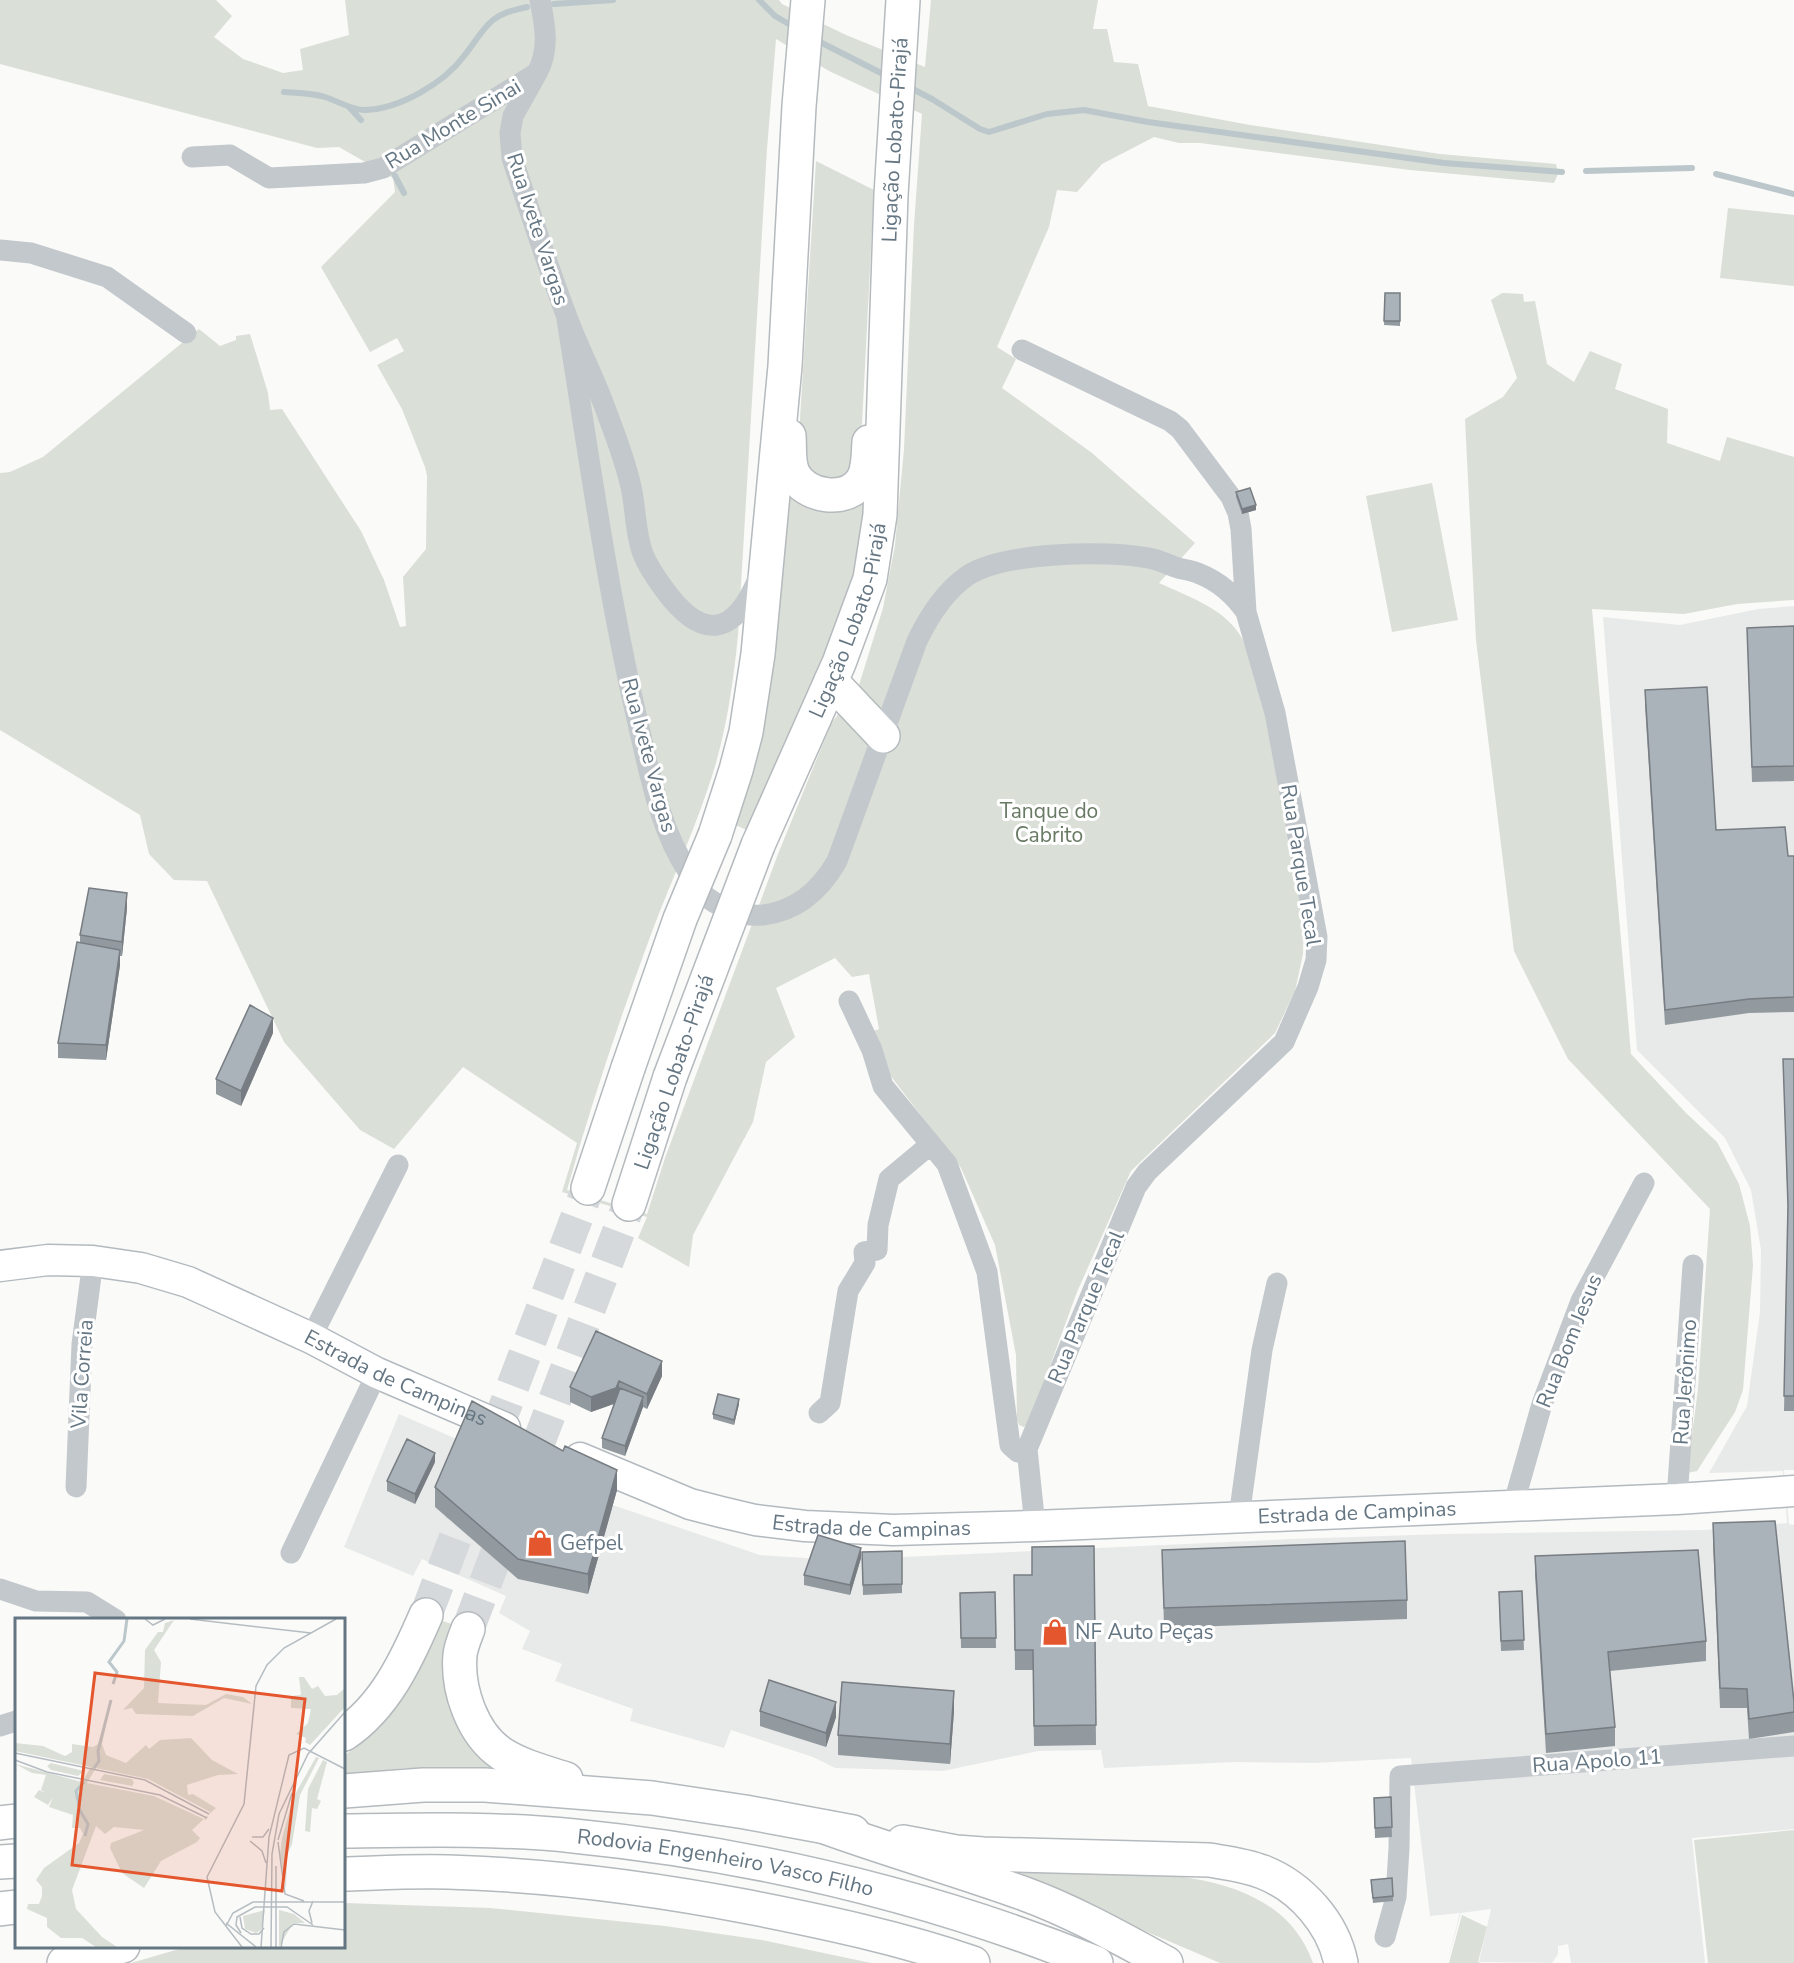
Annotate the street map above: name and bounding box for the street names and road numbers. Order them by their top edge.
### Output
street label: Ligação Lobato-Pirajá [875,37,915,243]
street label: Rua Monte Sinai [380,72,526,176]
street label: Rua Ivete Vargas [500,149,576,309]
street label: Ligação Lobato-Pirajá [802,521,893,722]
street label: Rua Ivete Vargas [615,675,683,835]
street label: Rua Parque Tecal [1274,782,1328,949]
street label: Ligação Lobato-Pirajá [627,971,721,1173]
street label: Rua Parque Tecal [1041,1226,1131,1388]
street label: Rua Bom Jesus [1530,1270,1608,1412]
street label: Rua Jerônimo [1667,1318,1703,1446]
street label: Vila Correia [64,1319,100,1430]
street label: Estrada de Campinas [300,1323,492,1433]
street label: Estrada de Campinas [1257,1494,1457,1531]
street label: Estrada de Campinas [771,1508,971,1544]
street label: Rua Apolo 11 [1531,1743,1663,1779]
street label: Rodovia Engenheiro Vasco Filho [576,1822,877,1903]

